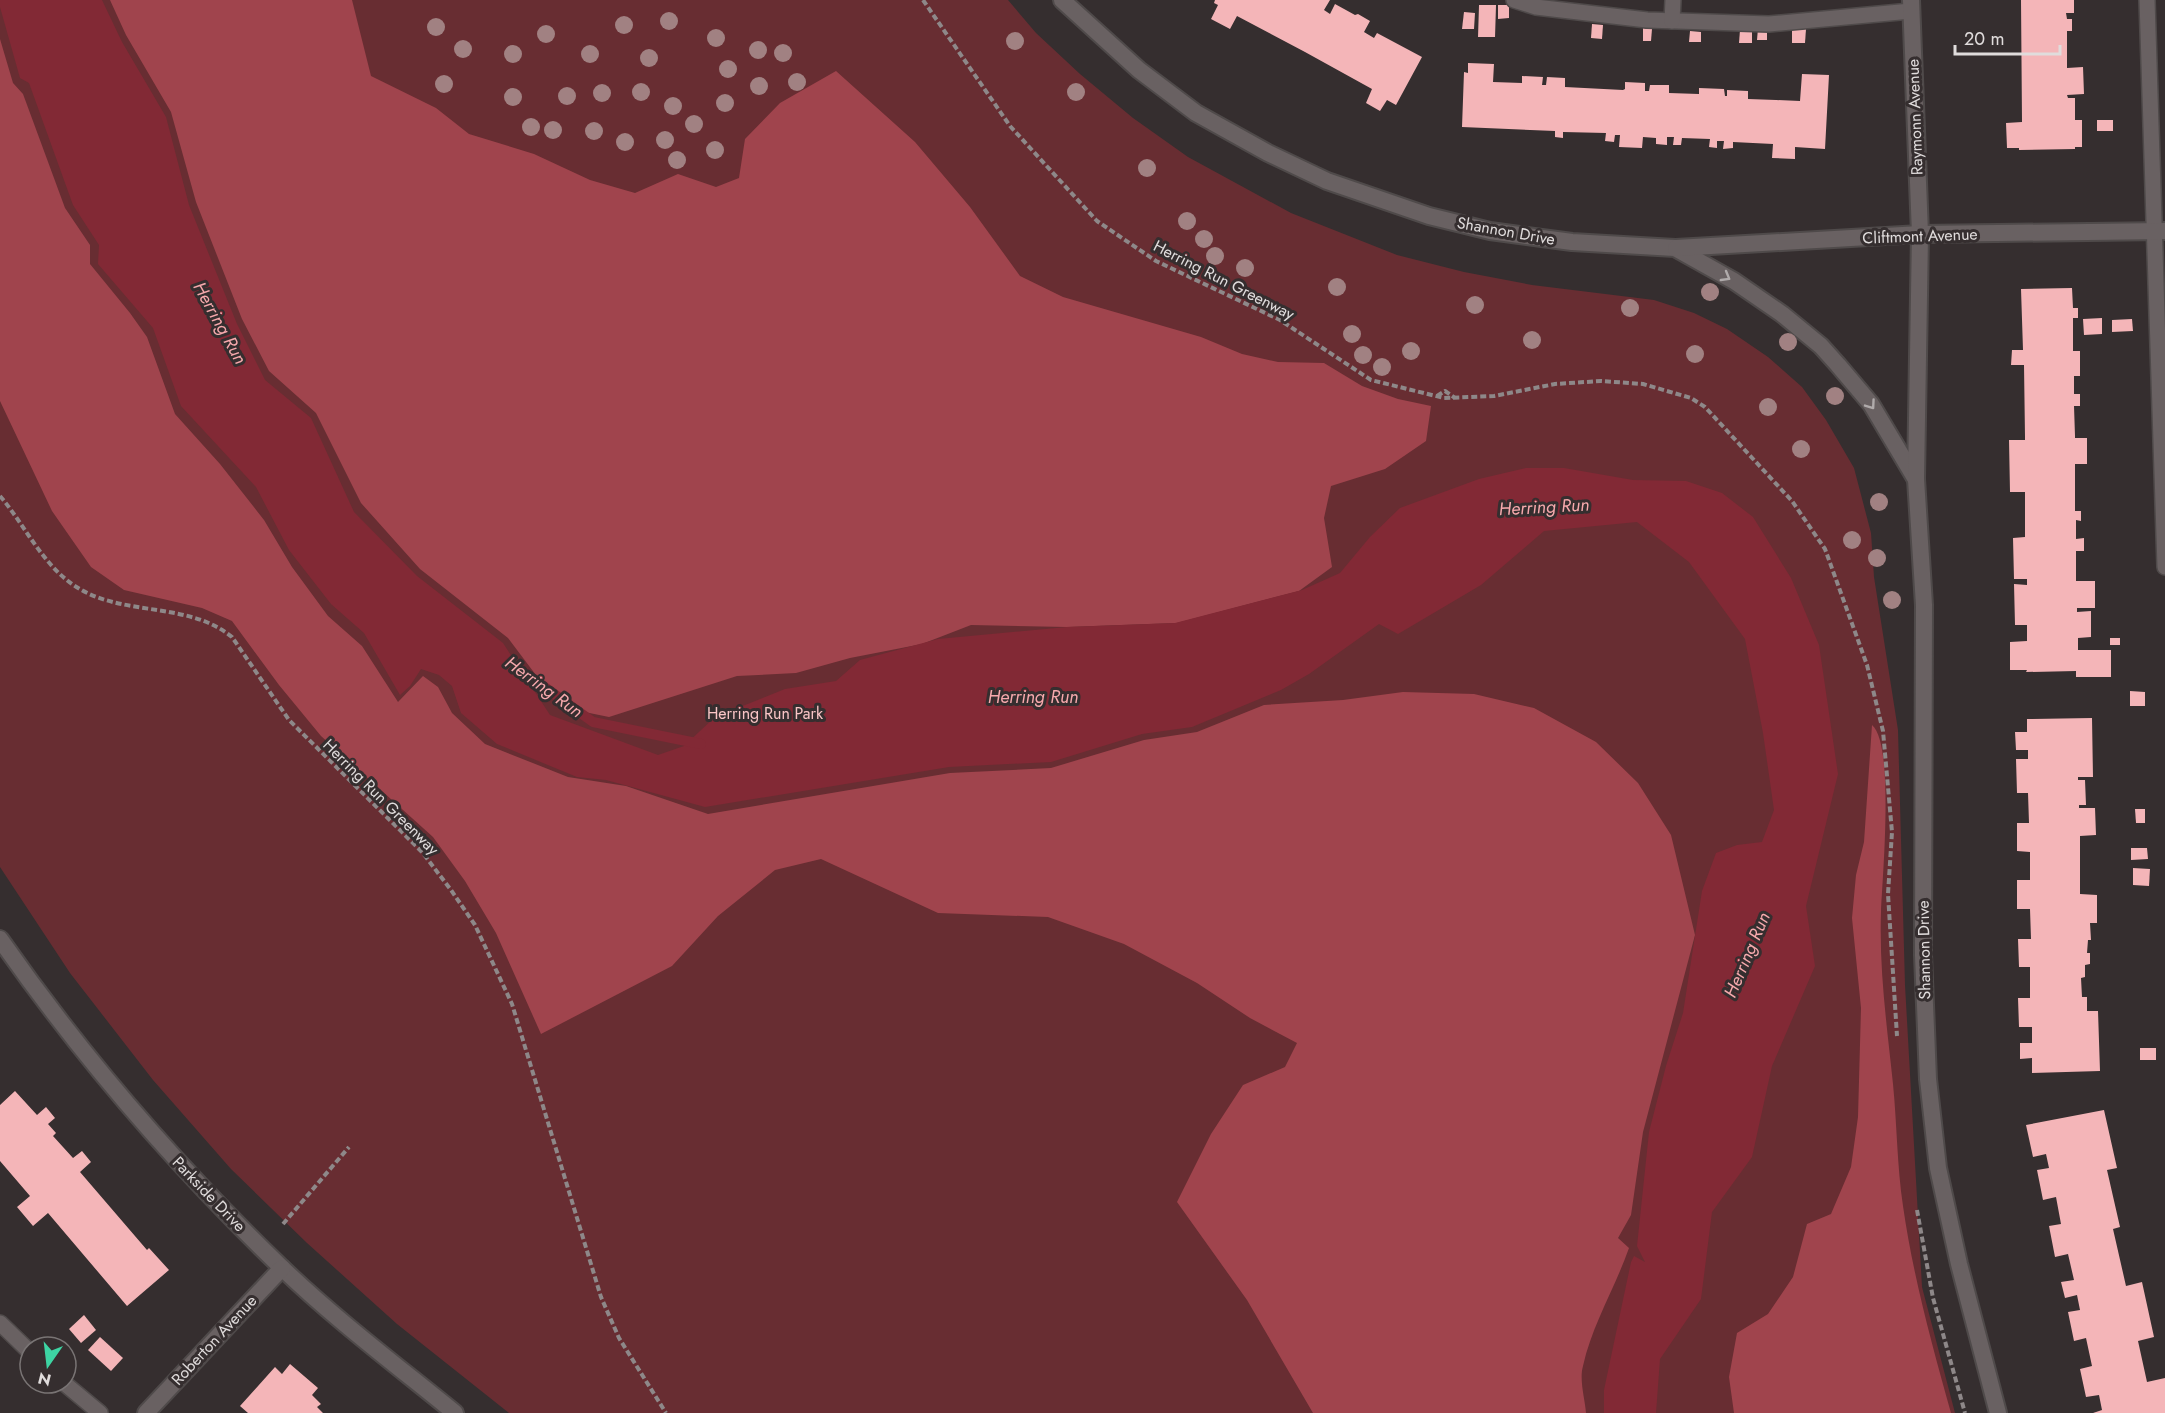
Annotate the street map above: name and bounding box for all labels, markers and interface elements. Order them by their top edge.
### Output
scale bar [1955,18,2060,56]
text: 20 m [1964,26,2004,52]
street label: Raymonn Avenue [1901,58,1929,176]
street label: Shannon Drive [1455,211,1557,251]
street label: Cliftmont Avenue [1862,222,1978,250]
street label: Herring Run Greenway [1149,234,1299,326]
one-way arrow [1720,270,1731,281]
water label: Herring Run [187,277,253,369]
one-way arrow [1864,399,1875,410]
water label: Herring Run [1498,492,1590,522]
water label: Herring Run [500,650,588,724]
water label: Herring Run [988,684,1078,710]
park label: Herring Run Park [707,702,824,725]
street label: Herring Run Greenway [318,734,445,861]
street label: Shannon Drive [1912,900,1936,1000]
water label: Herring Run [1717,908,1777,1002]
street label: Parkside Drive [167,1151,251,1237]
street label: Roberton Avenue [166,1290,262,1390]
north arrow [18,1335,78,1395]
text: N [36,1366,53,1392]

